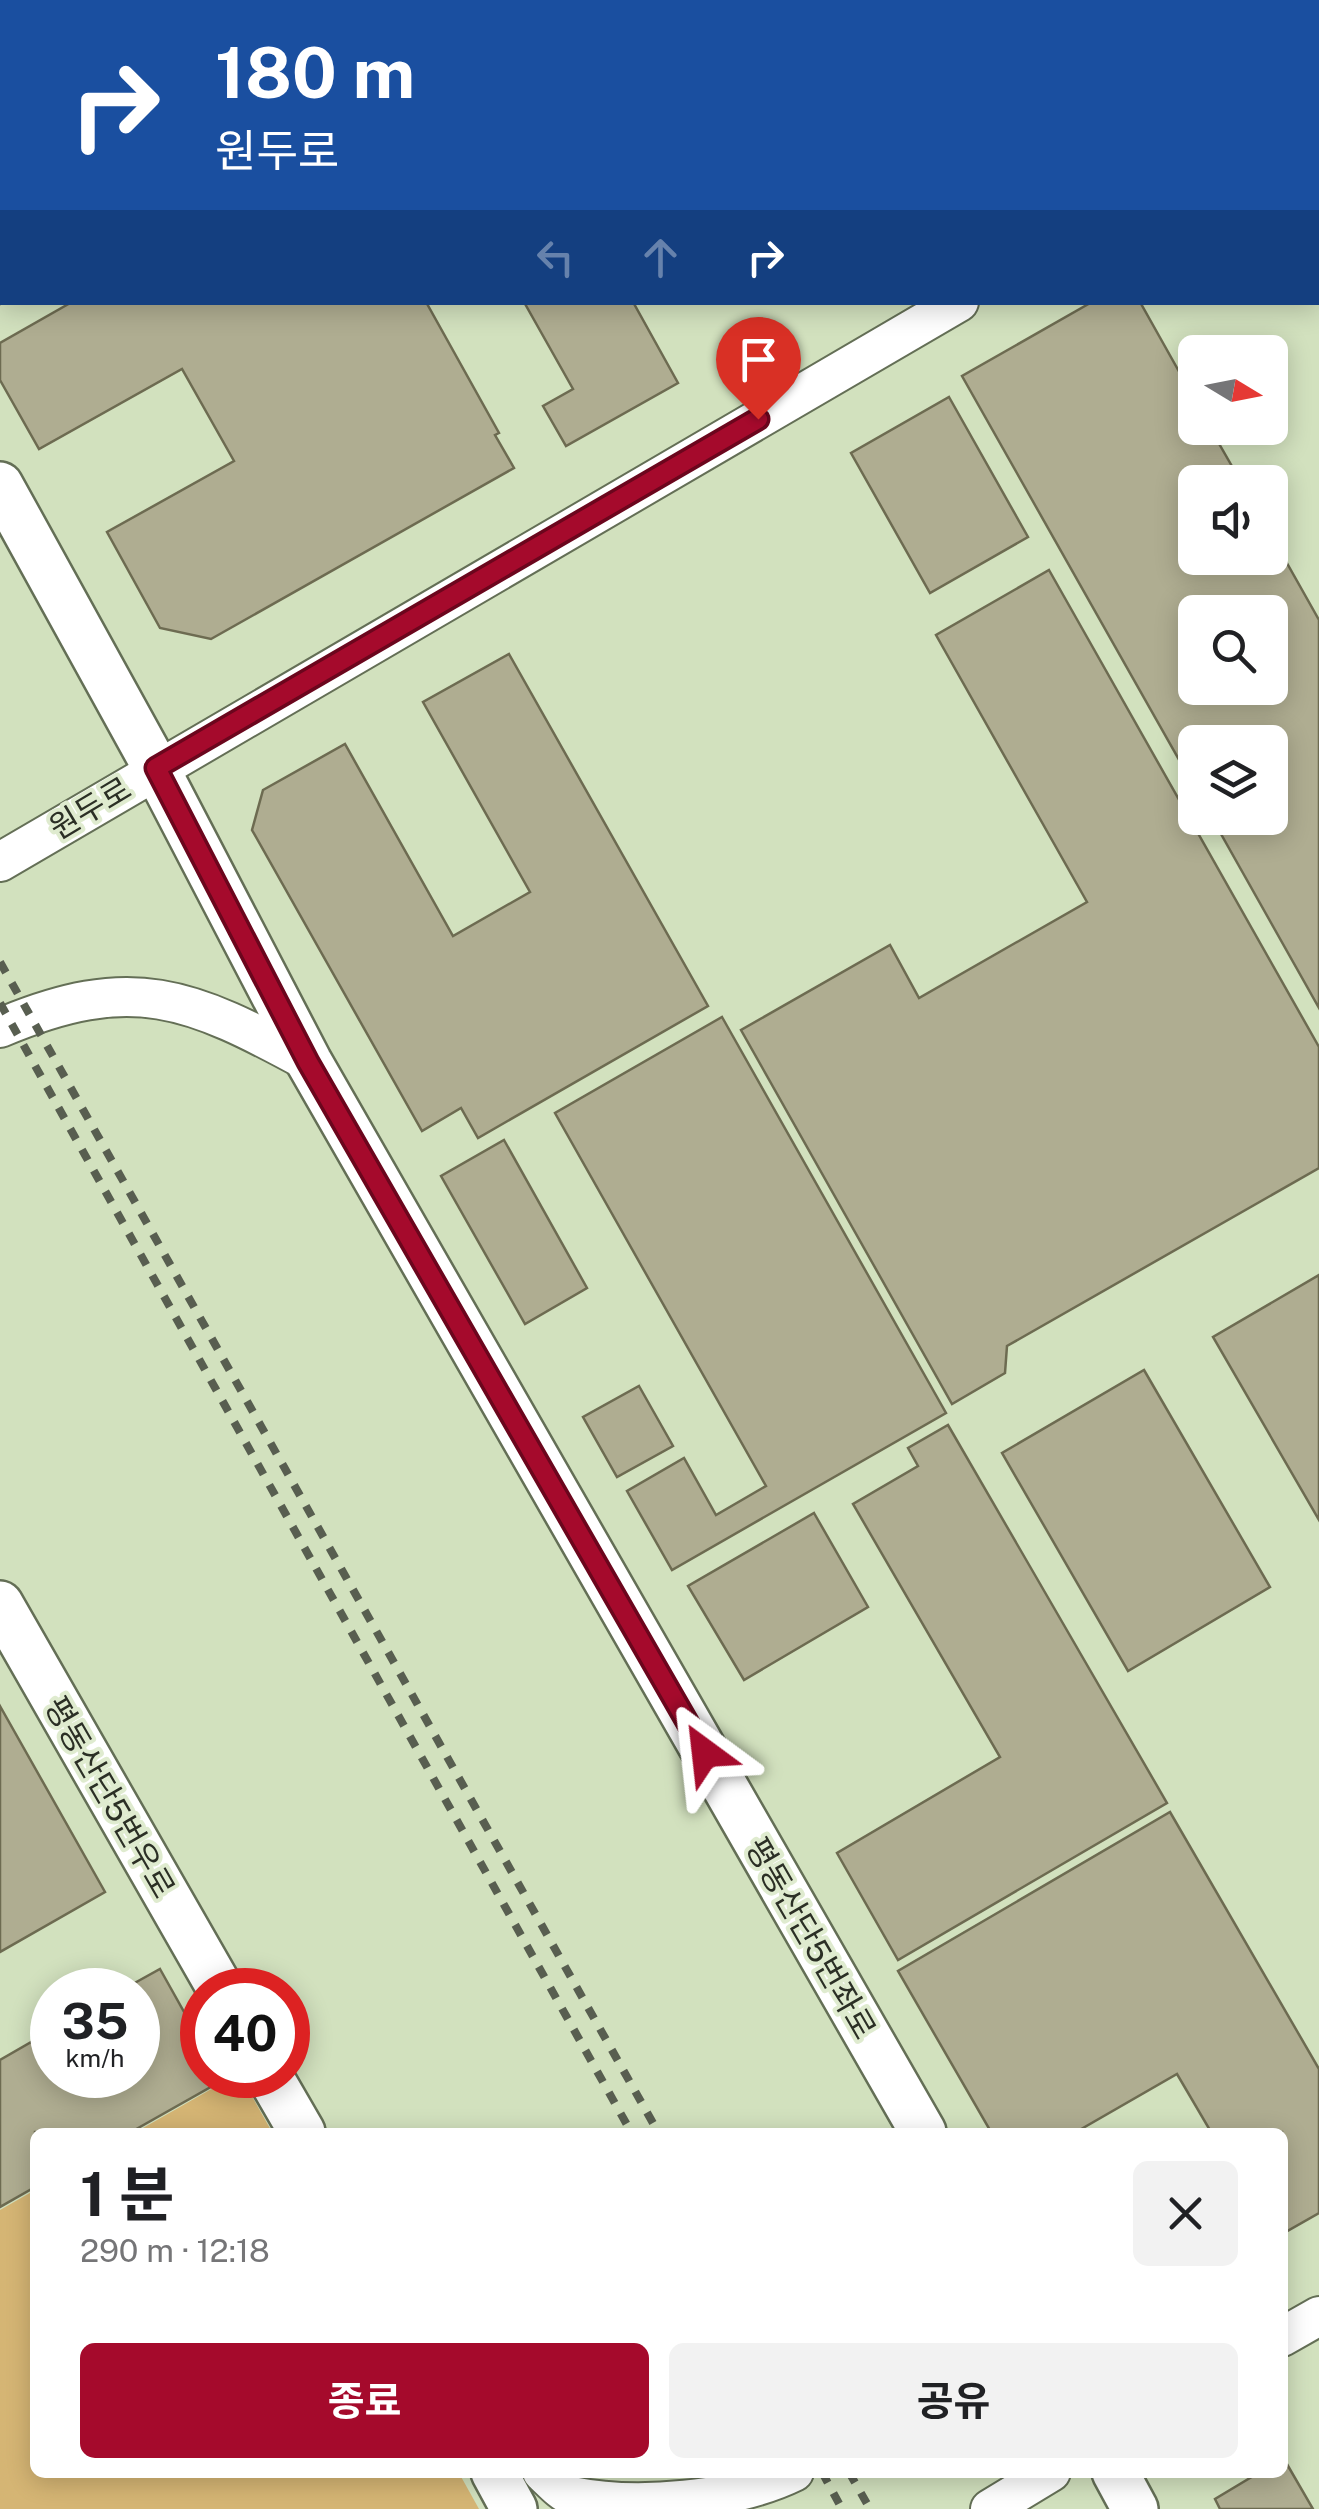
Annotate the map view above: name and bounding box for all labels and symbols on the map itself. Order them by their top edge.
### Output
pin [716,317,801,420]
north arrow [1178,335,1288,445]
street label: 원두로 [43,769,137,847]
street label: 평동산단5번우로 [37,1690,183,1904]
position arrow [653,1701,757,1805]
street label: 평동산단5번좌로 [738,1831,884,2045]
speed limit sign: 40 [180,1968,310,2098]

